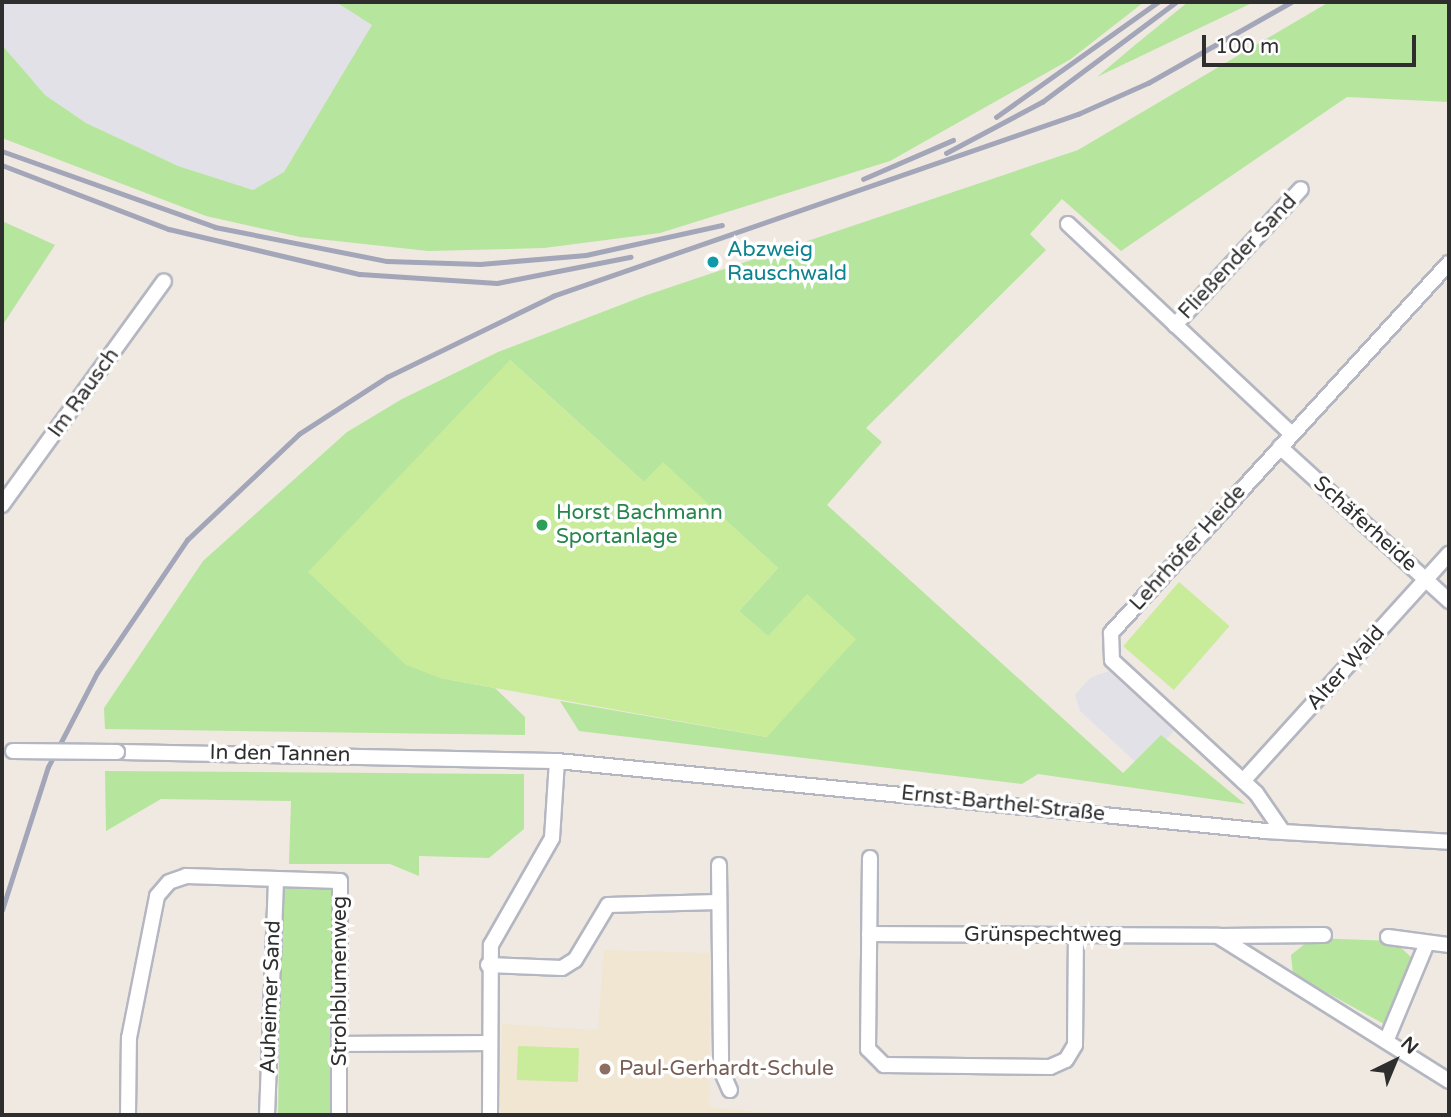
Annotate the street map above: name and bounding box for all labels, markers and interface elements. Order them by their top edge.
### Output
scale bar [1206,21,1420,65]
text: 100 m [1215,34,1279,59]
street label: Fließender Sand [1174,189,1302,325]
place label: Abzweig Rauschwald [727,237,847,287]
marker: Abzweig Rauschwald [705,254,721,270]
street label: Im Rausch [43,344,125,442]
street label: Schäferheide [1308,471,1422,577]
street label: Lehrhöfer Heide [1125,480,1251,616]
place label: Horst Bachmann Sportanlage [556,500,723,550]
marker: Horst Bachmann Sportanlage [534,517,550,533]
street label: Alter Wald [1302,621,1390,715]
street label: In den Tannen [210,740,350,768]
street label: Ernst-Barthel-Straße [900,781,1106,827]
street label: Strohblumenweg [327,896,353,1066]
street label: Auheimer Sand [256,920,286,1074]
street label: Grünspechtweg [964,922,1122,948]
north arrow [1360,1026,1430,1096]
text: N [1396,1032,1422,1059]
place label: Paul-Gerhardt-Schule [619,1056,834,1082]
marker: Paul-Gerhardt-Schule [597,1061,613,1077]

